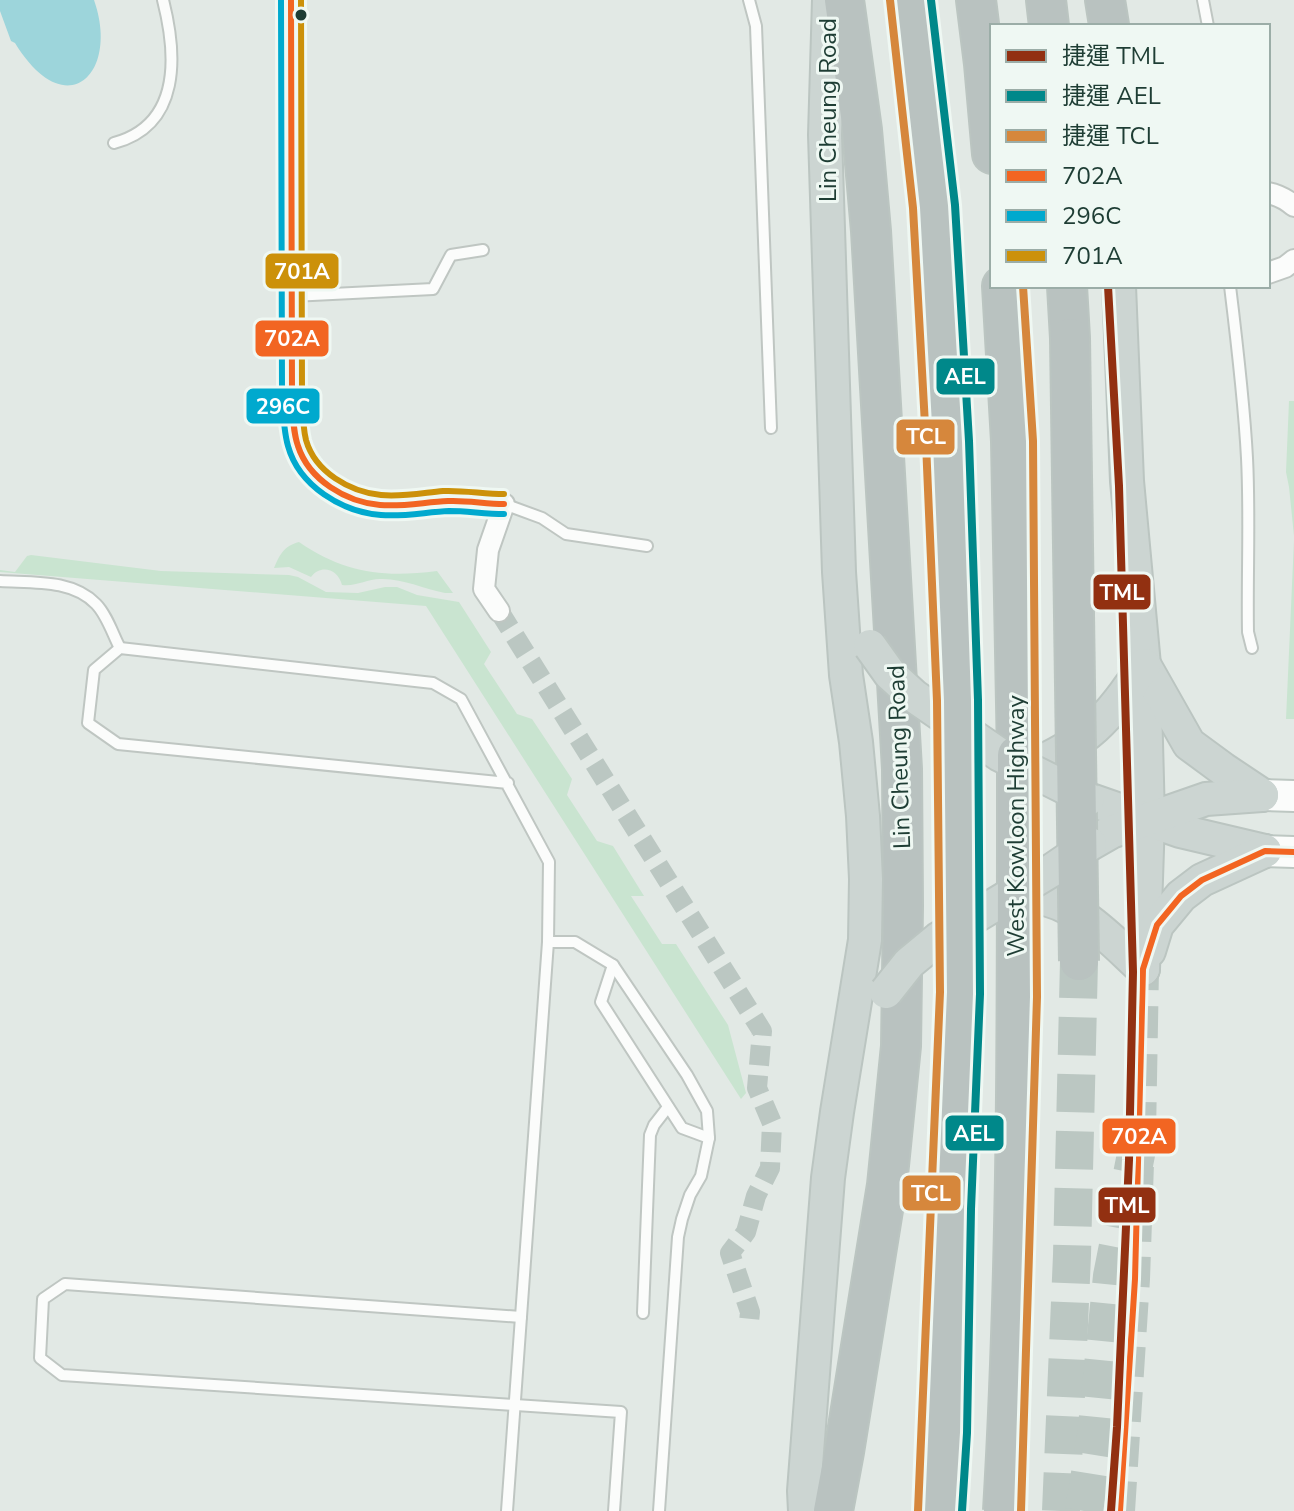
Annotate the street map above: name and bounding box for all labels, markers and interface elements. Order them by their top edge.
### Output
unlabelled marker [293,7,309,23]
street label: Lin Cheung Road [812,18,844,202]
legend [990,24,1270,288]
text: 捷運 TML [1062,40,1164,72]
text: 捷運 AEL [1062,80,1161,112]
text: 捷運 TCL [1062,120,1159,152]
text: 702A [1062,160,1123,192]
text: 296C [1062,200,1121,232]
text: 701A [1062,240,1123,272]
line badge: 701A [264,252,340,290]
text: 701A [274,257,331,287]
line badge: 702A [254,319,330,358]
text: 702A [264,324,321,354]
line badge: AEL [935,357,996,396]
text: AEL [944,362,986,392]
line badge: 296C [245,387,321,425]
text: 296C [256,392,310,422]
line badge: TCL [895,418,956,456]
text: TCL [906,422,946,452]
line badge: TML [1092,573,1152,611]
text: TML [1099,578,1145,608]
street label: Lin Cheung Road [880,664,918,850]
street label: West Kowloon Highway [1000,695,1032,957]
line badge: AEL [944,1114,1005,1152]
line badge: 702A [1101,1117,1177,1155]
text: AEL [953,1119,995,1149]
text: 702A [1111,1122,1168,1152]
line badge: TCL [901,1174,962,1212]
text: TCL [911,1179,951,1209]
line badge: TML [1097,1186,1157,1224]
text: TML [1104,1191,1150,1221]

